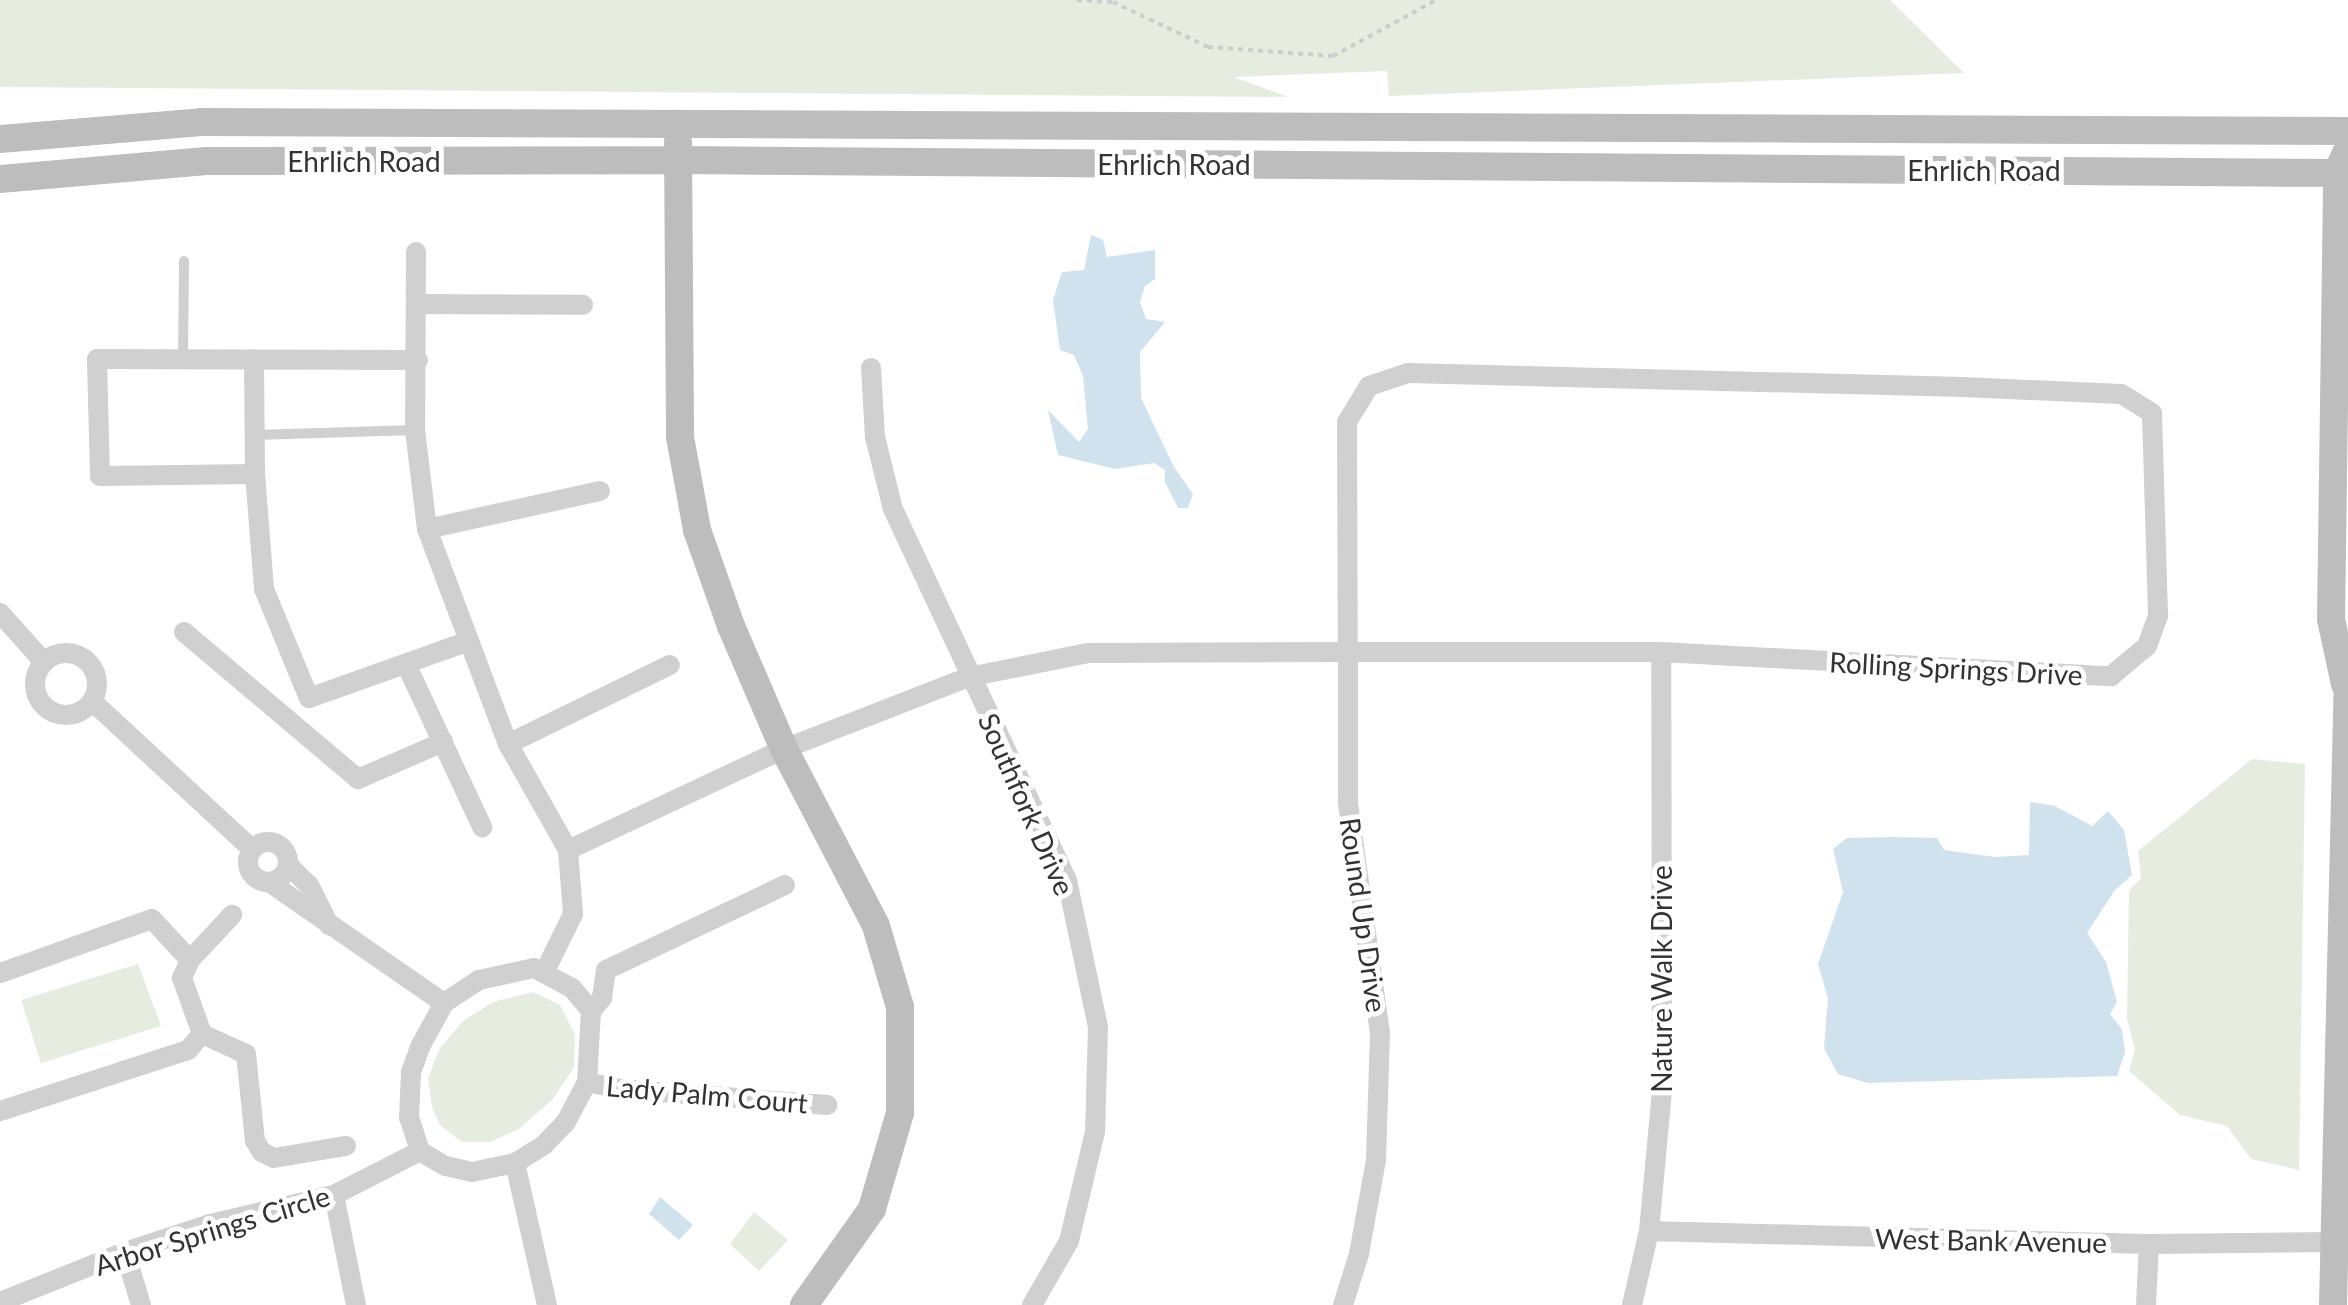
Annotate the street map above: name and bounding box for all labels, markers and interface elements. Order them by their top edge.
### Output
street label: Ehrlich Road [287,144,441,178]
street label: Ehrlich Road [1097,147,1251,181]
street label: Ehrlich Road [1907,153,2061,187]
street label: Rolling Springs Drive [1829,645,2083,691]
street label: Southfork Drive [972,708,1082,900]
street label: Round Up Drive [1334,815,1394,1015]
street label: Nature Walk Drive [1644,865,1678,1093]
street label: Lady Palm Court [605,1068,809,1120]
street label: Arbor Springs Circle [90,1178,334,1282]
street label: West Bank Avenue [1874,1221,2108,1259]

